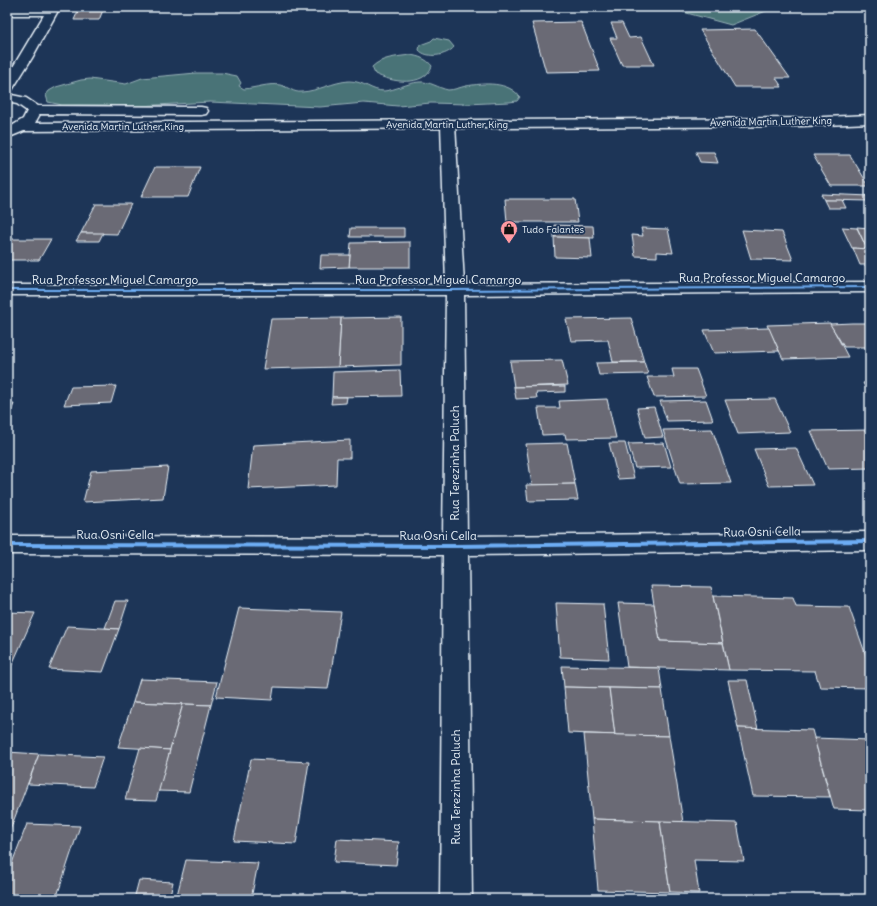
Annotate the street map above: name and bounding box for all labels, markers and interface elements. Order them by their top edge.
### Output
street label: Avenida Martin Luther King [710,114,832,129]
street label: Avenida Martin Luther King [386,118,508,131]
street label: Avenida Martin Luther King [62,120,184,133]
shop icon: Tudo Falantes [499,219,519,244]
place label: Tudo Falantes [522,223,584,236]
street label: Rua Professor Miguel Camargo [679,270,846,285]
street label: Rua Professor Miguel Camargo [32,272,199,287]
street label: Rua Professor Miguel Camargo [355,272,522,287]
street label: Rua Terezinha Paluch [447,405,462,521]
street label: Rua Osni Cella [723,523,801,540]
street label: Rua Osni Cella [76,527,154,542]
street label: Rua Osni Cella [399,528,477,543]
street label: Rua Terezinha Paluch [448,729,463,845]

